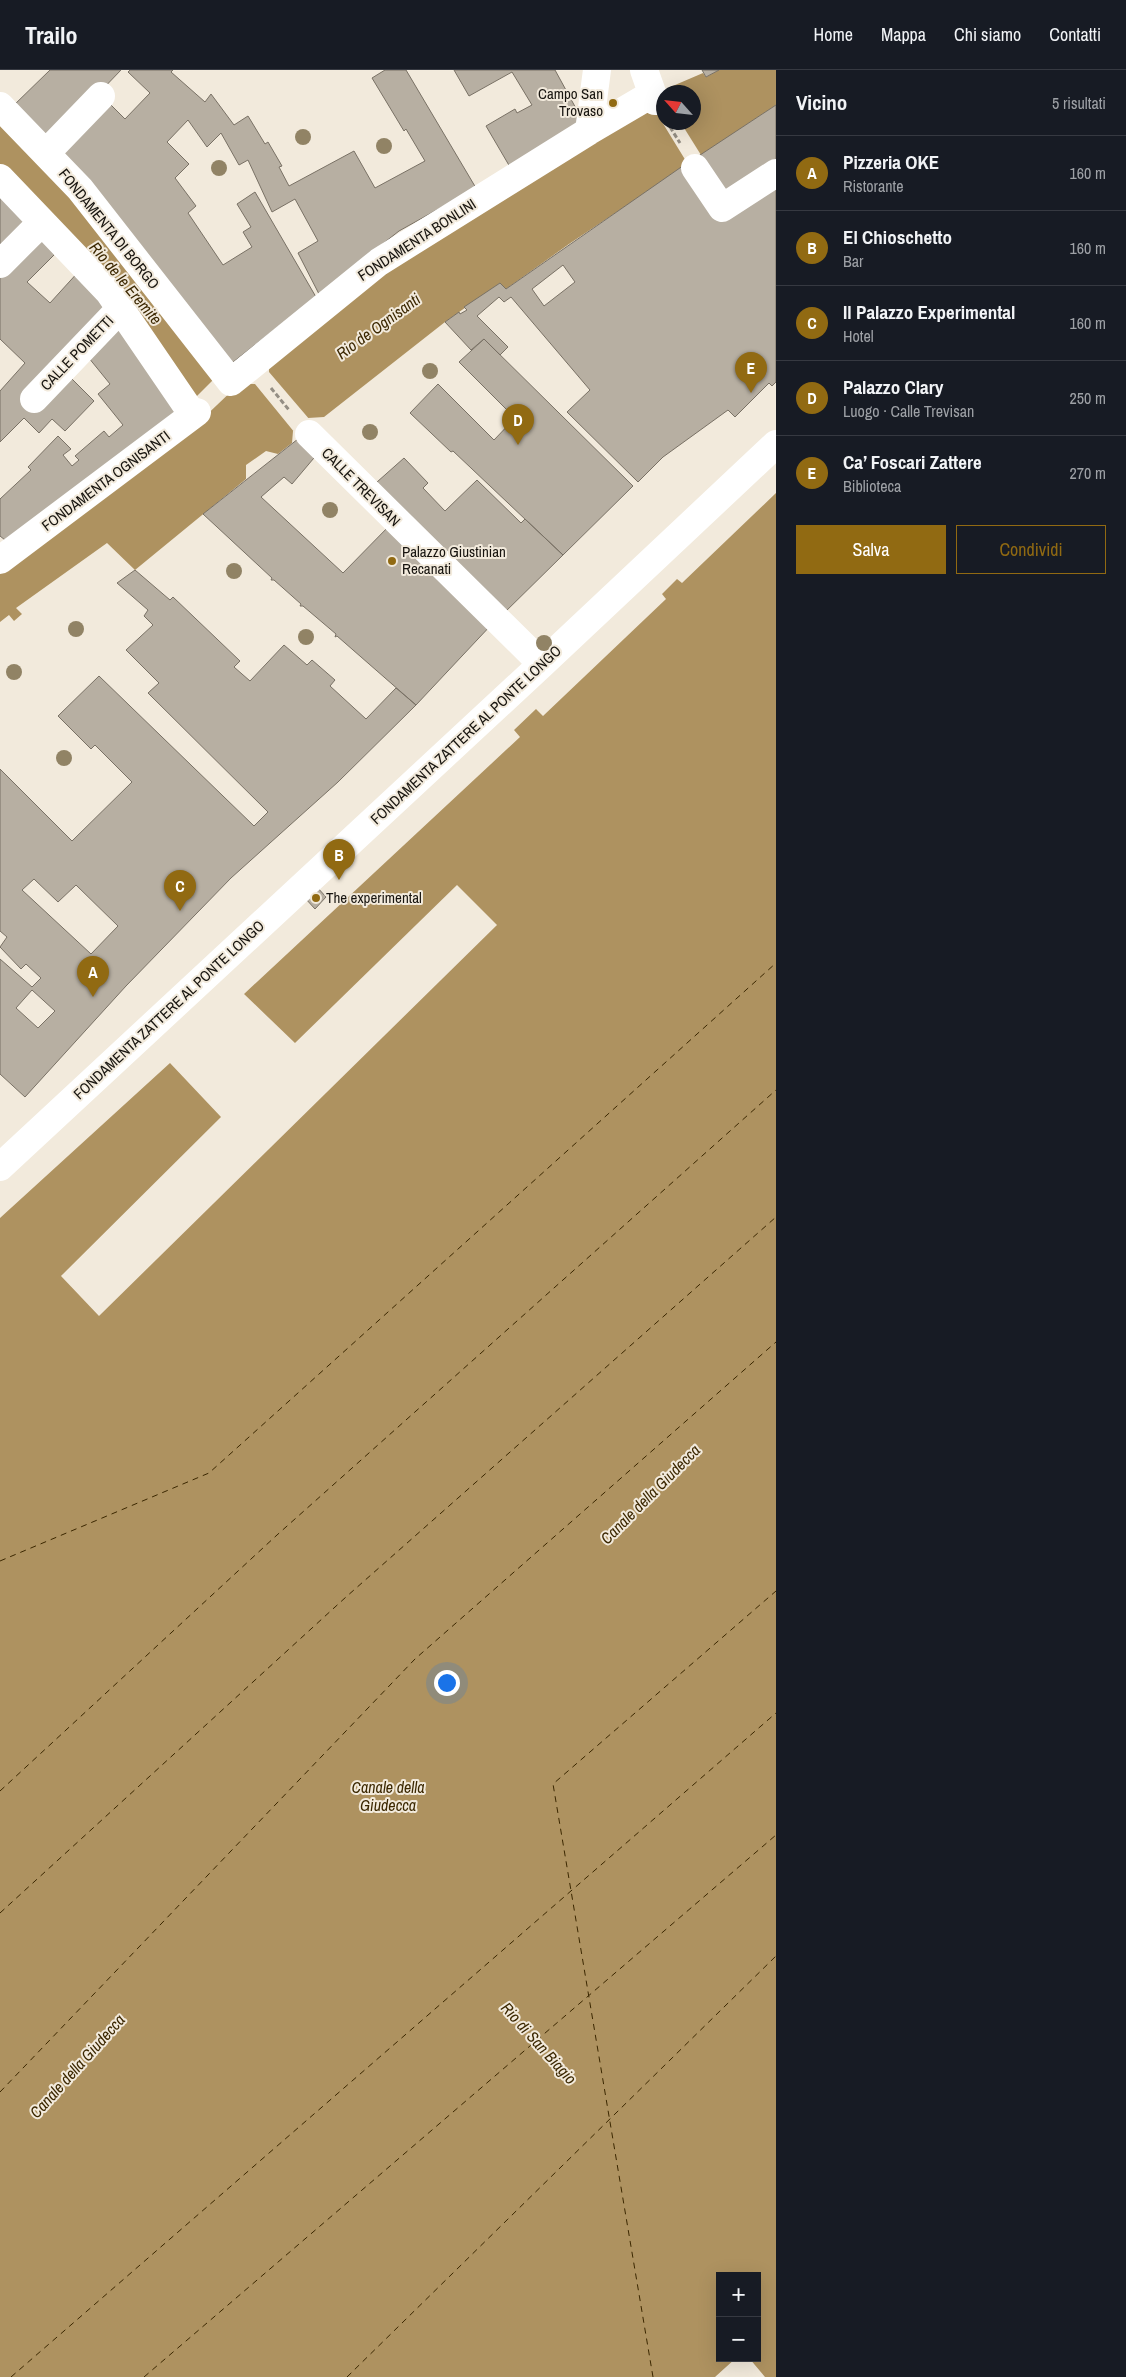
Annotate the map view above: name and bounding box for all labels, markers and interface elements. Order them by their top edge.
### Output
text: Trailo [25,19,78,51]
text: Home [814,22,853,47]
text: Mappa [881,22,926,47]
text: Chi siamo [954,22,1021,47]
text: Contatti [1049,22,1101,47]
place label: Campo San Trovaso [538,83,603,121]
north arrow [656,85,701,130]
text: Vicino [796,88,847,117]
text: 5 risultati [1052,92,1106,114]
marker: Campo San Trovaso [607,97,619,109]
text: Pizzeria OKE [843,149,939,175]
text: A [807,162,817,184]
text: 160 m [1070,162,1106,184]
street label: FONDAMENTA DI BORGO [54,164,165,293]
text: Ristorante [843,175,904,197]
street label: FONDAMENTA BONLINI [353,193,480,286]
text: El Chioschetto [843,224,952,250]
water label: Rio de le Eremite [85,237,167,329]
text: B [807,237,817,259]
text: 160 m [1070,237,1106,259]
text: Bar [843,250,863,272]
water label: Rio de Ognisanti [331,288,425,364]
text: Il Palazzo Experimental [843,299,1015,325]
street label: CALLE POMETTI [35,310,118,395]
text: C [807,312,817,334]
text: 160 m [1070,312,1106,334]
text: Hotel [843,325,874,347]
pin: E [735,352,767,393]
text: Palazzo Clary [843,374,943,400]
text: D [807,387,817,409]
text: 250 m [1070,387,1106,409]
text: Luogo · Calle Trevisan [843,400,974,422]
pin: D [502,404,534,445]
street label: FONDAMENTA OGNISANTI [37,425,174,536]
street label: CALLE TREVISAN [317,443,405,531]
text: Ca’ Foscari Zattere [843,449,982,475]
text: E [808,462,816,484]
text: 270 m [1070,462,1106,484]
text: Biblioteca [843,475,901,497]
button: Salva [796,525,946,574]
button: Condividi [956,525,1106,574]
place label: Palazzo Giustinian Recanati [402,541,506,579]
marker: Palazzo Giustinian Recanati [386,555,398,567]
street label: FONDAMENTA ZATTERE AL PONTE LONGO [366,640,566,829]
pin: B [323,839,355,880]
pin: C [164,870,196,911]
place label: The experimental [326,887,422,908]
marker: The experimental [310,892,322,904]
street label: FONDAMENTA ZATTERE AL PONTE LONGO [69,916,269,1104]
pin: A [77,956,109,997]
water label: Canale della Giudecca [595,1439,705,1549]
your location [434,1670,460,1696]
water label: Canale della Giudecca [352,1776,424,1816]
water label: Rio di San Biagio [496,1997,582,2089]
water label: Canale della Giudecca [24,2009,130,2123]
map controls [716,2272,761,2362]
button: + [716,2272,761,2317]
button: − [716,2317,761,2362]

